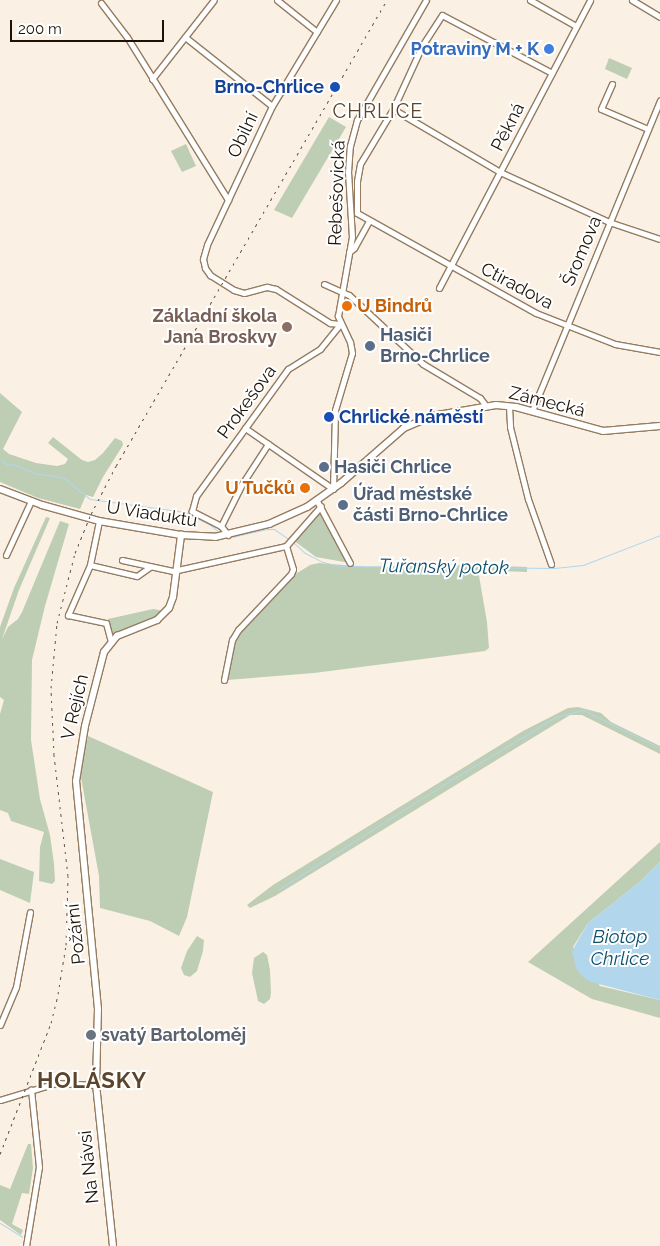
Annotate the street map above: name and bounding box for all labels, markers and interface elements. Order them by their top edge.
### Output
scale bar [12,10,166,42]
text: 200 m [18,20,62,38]
place label: Potraviny M + K [410,38,539,60]
marker: Potraviny M + K [543,43,555,55]
place label: Brno-Chrlice [214,76,324,98]
marker: Brno-Chrlice [328,80,342,94]
district label: CHRLICE [332,99,424,123]
street label: Pěkná [487,99,529,155]
street label: Obilní [223,109,263,161]
street label: Rebešovická [324,140,350,246]
street label: Šromova [558,213,606,289]
street label: Ctiradova [477,258,557,314]
place label: U Bindrů [357,295,432,317]
marker: U Bindrů [341,300,353,312]
place label: Základní škola Jana Broskvy [153,306,277,348]
marker: Základní škola Jana Broskvy [281,321,293,333]
place label: Hasiči Brno-Chrlice [380,325,490,368]
marker: Hasiči Brno-Chrlice [364,340,376,352]
street label: Prokešova [213,361,281,443]
street label: Zámecká [507,382,587,422]
place label: Chrlické náměstí [339,406,483,428]
marker: Chrlické náměstí [323,411,335,423]
place label: Hasiči Chrlice [334,456,451,478]
marker: Hasiči Chrlice [318,461,330,473]
place label: U Tučků [225,477,295,499]
marker: U Tučků [299,482,311,494]
place label: Úřad městské části Brno-Chrlice [353,484,508,526]
street label: U Viaduktu [105,496,199,532]
marker: Úřad městské části Brno-Chrlice [337,499,349,511]
water label: Tuřanský potok [379,554,509,580]
street label: V Rejích [57,672,93,742]
street label: Požární [62,903,90,965]
water label: Biotop Chrlice [591,926,649,970]
place label: svatý Bartoloměj [101,1024,247,1046]
marker: svatý Bartoloměj [85,1029,97,1041]
district label: HOLÁSKY [36,1068,148,1094]
street label: Na Návsi [74,1129,104,1205]

